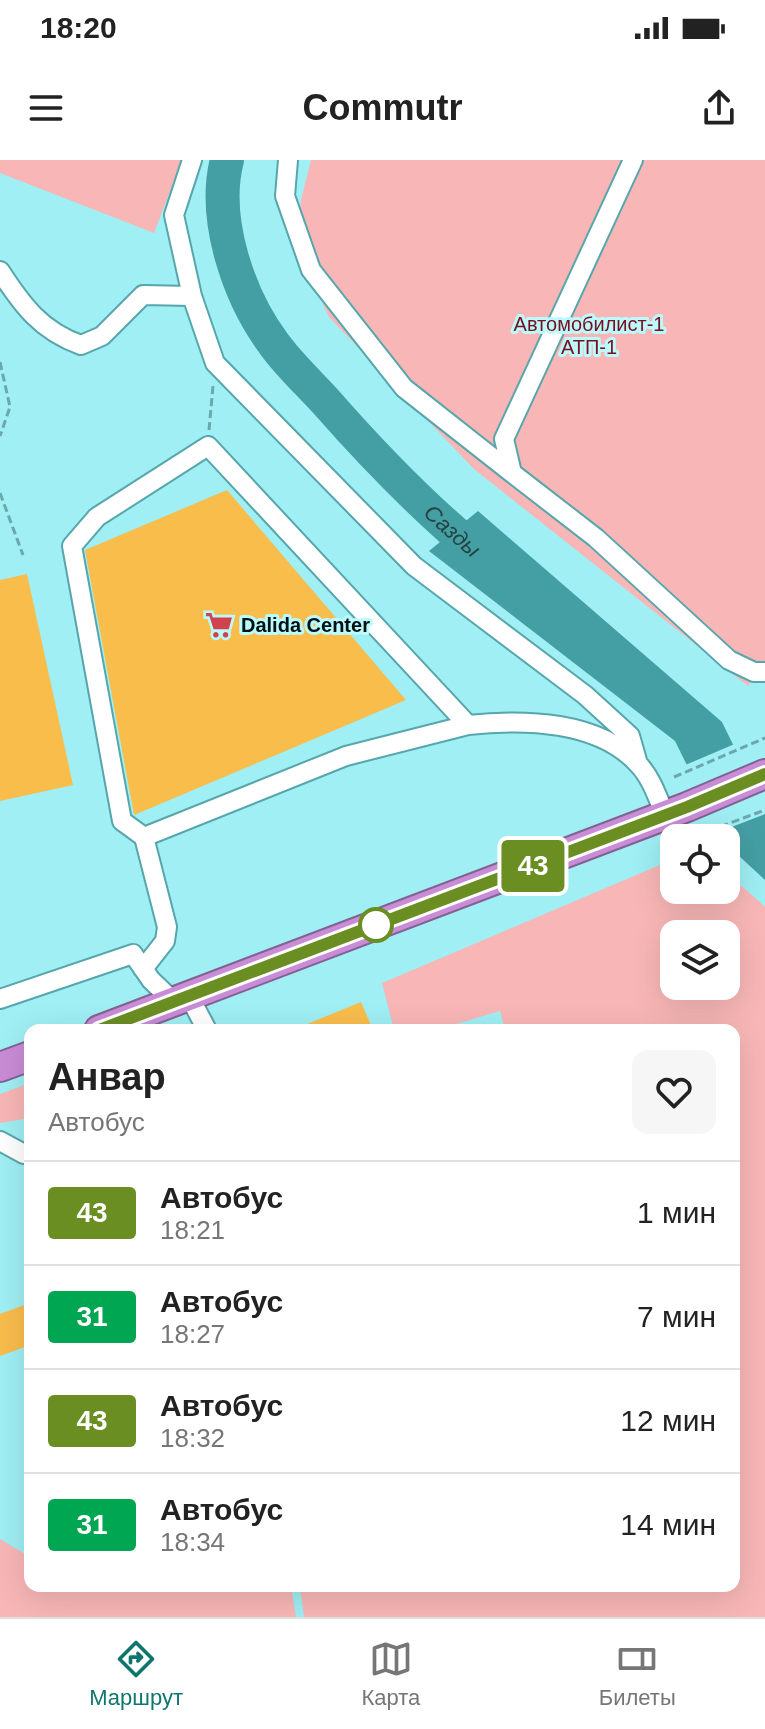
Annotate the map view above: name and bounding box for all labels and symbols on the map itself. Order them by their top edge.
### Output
park label: Автомобилист-1 АТП-1 [514,313,664,358]
water label: Сазды [419,500,485,562]
supermarket icon: Dalida Center [204,610,234,640]
place label: Dalida Center [241,614,370,636]
line badge: 43 [497,840,569,892]
unlabelled marker [359,908,393,942]

